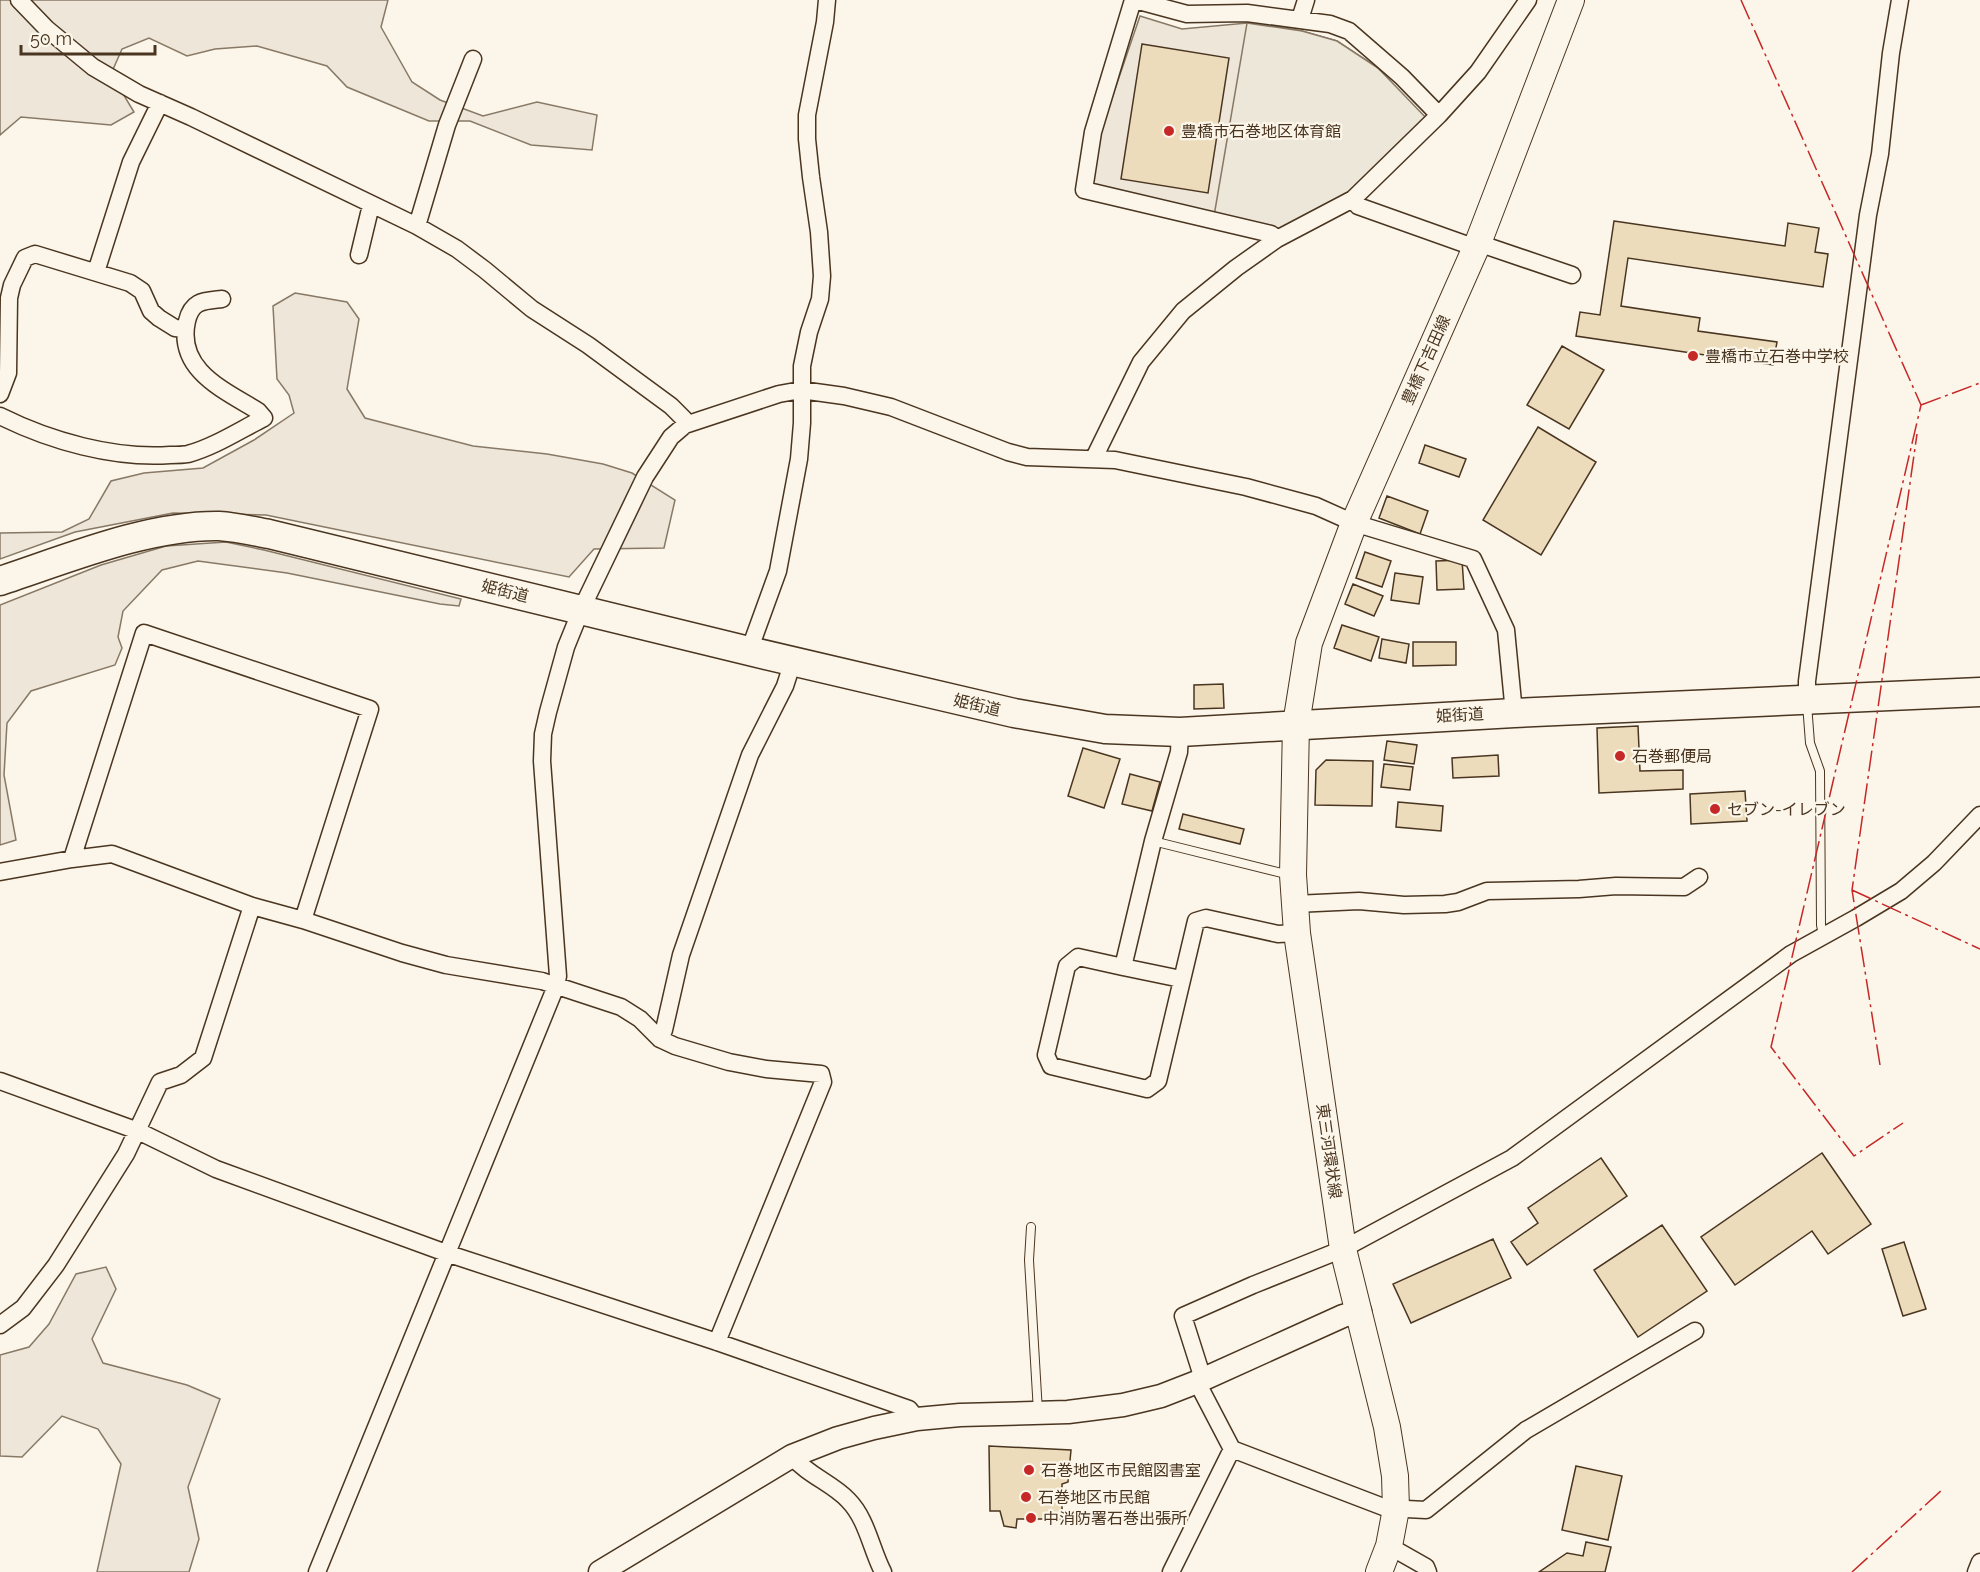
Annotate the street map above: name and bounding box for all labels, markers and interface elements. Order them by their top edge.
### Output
scale bar [21,18,154,56]
text: 50 m [30,28,72,49]
place label: 豊橋市石巻地区体育館 [1181,122,1341,141]
marker: 豊橋市石巻地区体育館 [1162,124,1176,138]
street label: 豊橋下吉田線 [1398,312,1454,408]
place label: 豊橋市立石巻中学校 [1705,347,1849,366]
marker: 豊橋市立石巻中学校 [1686,349,1700,363]
street label: 姫街道 [479,576,531,606]
street label: 姫街道 [951,690,1003,720]
street label: 姫街道 [1436,704,1484,726]
place label: 石巻郵便局 [1632,747,1712,766]
marker: 石巻郵便局 [1613,749,1627,763]
place label: セブン-イレブン [1727,800,1846,819]
marker: セブン-イレブン [1708,802,1722,816]
street label: 東三河環状線 [1313,1102,1345,1200]
place label: 石巻地区市民館図書室 [1041,1461,1201,1480]
marker: 石巻地区市民館図書室 [1022,1463,1036,1477]
place label: 石巻地区市民館 [1038,1488,1150,1507]
marker: 石巻地区市民館 [1019,1490,1033,1504]
place label: 中消防署石巻出張所 [1043,1509,1187,1528]
marker: 中消防署石巻出張所 [1024,1511,1038,1525]

